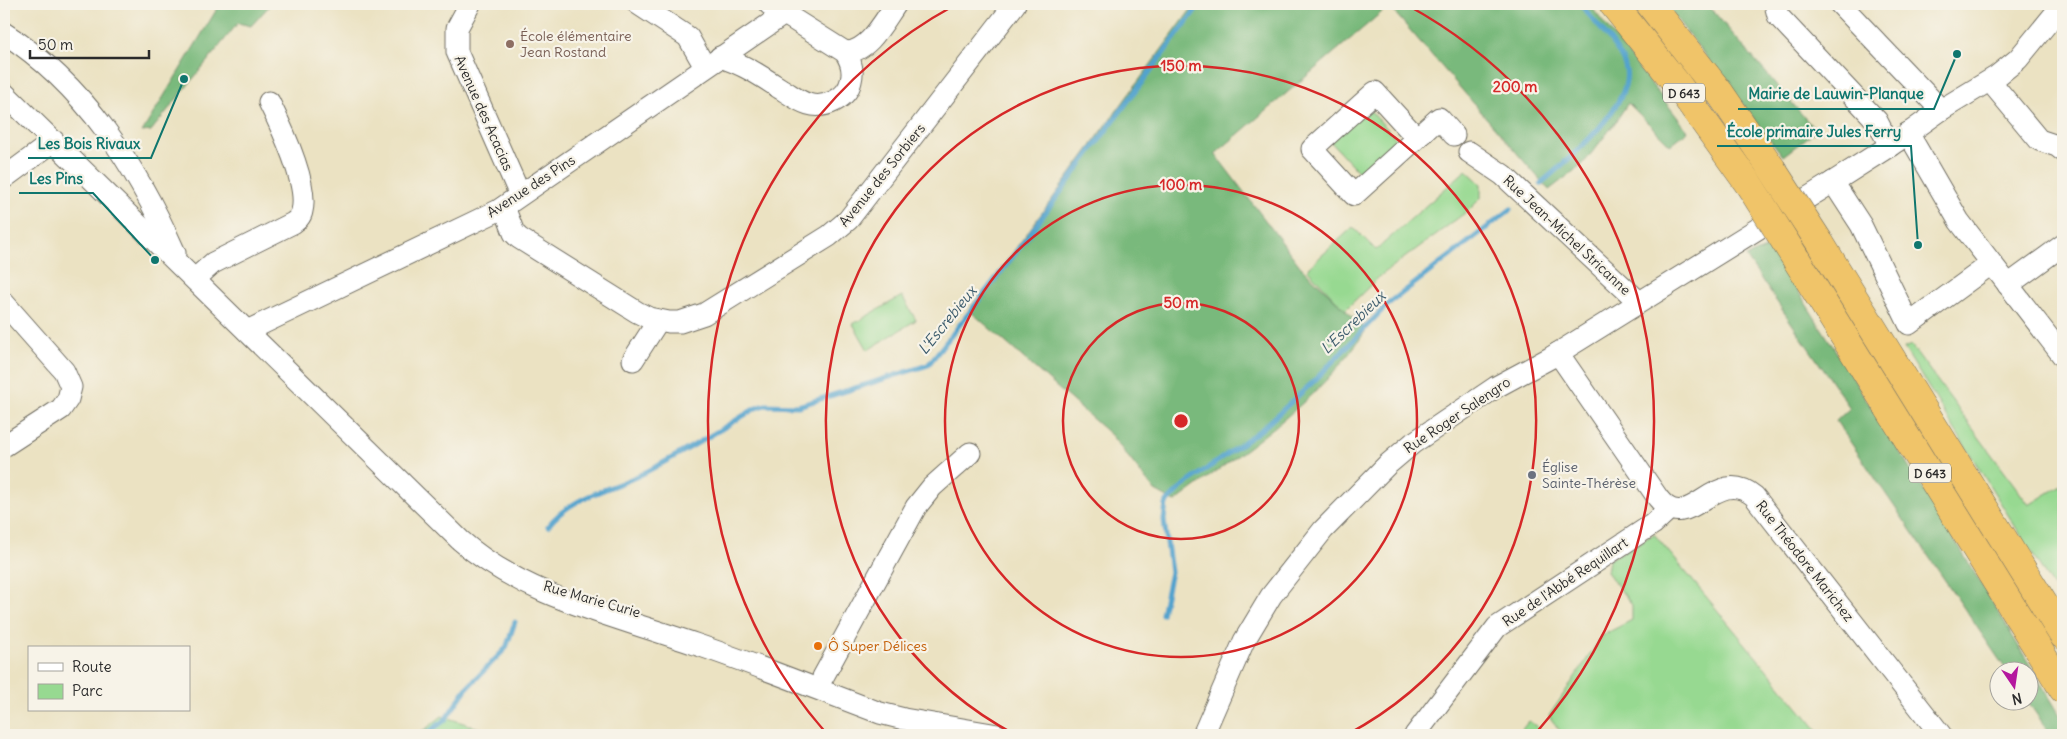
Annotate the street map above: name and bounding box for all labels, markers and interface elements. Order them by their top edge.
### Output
place label: École élémentaire Jean Rostand [520,27,632,61]
scale bar [30,28,149,60]
text: 50 m [38,35,73,54]
marker: École élémentaire Jean Rostand [504,38,516,50]
street label: Avenue des Acacias [451,53,517,173]
text: 150 m [1160,56,1202,75]
text: 200 m [1493,77,1537,96]
callout: Mairie de Lauwin-Planque [1738,79,1934,109]
road number: D 643 [1663,84,1705,102]
text: Mairie de Lauwin-Planque [1748,84,1924,104]
callout: École primaire Jules Ferry [1717,116,1911,146]
street label: Avenue des Sorbiers [835,120,929,230]
text: École primaire Jules Ferry [1727,121,1901,142]
callout: Les Bois Rivaux [28,128,151,158]
text: Les Bois Rivaux [38,134,141,153]
street label: Avenue des Pins [483,151,579,221]
callout: Les Pins [19,163,93,193]
text: Les Pins [29,169,83,188]
street label: Rue Jean-Michel Stricanne [1499,171,1635,299]
text: 100 m [1160,175,1202,194]
water label: L'Escrebieux [914,281,981,358]
water label: L'Escrebieux [1317,285,1390,358]
text: 50 m [1163,293,1199,312]
street label: Rue Roger Salengro [1400,373,1514,457]
centre of rings [1172,412,1190,430]
place label: Église Sainte-Thérèse [1542,458,1636,492]
road number: D 643 [1909,463,1951,482]
marker: Église Sainte-Thérèse [1526,469,1538,481]
street label: Rue Théodore Marichez [1752,497,1858,625]
street label: Rue de l'Abbé Requillart [1499,533,1631,631]
street label: Rue Marie Curie [541,577,643,621]
place label: Ô Super Délices [828,637,927,655]
marker: Ô Super Délices [812,640,824,652]
legend [28,646,190,712]
text: Route [72,657,112,676]
north arrow [1990,662,2040,712]
text: Parc [72,681,103,700]
text: N [2010,689,2024,709]

